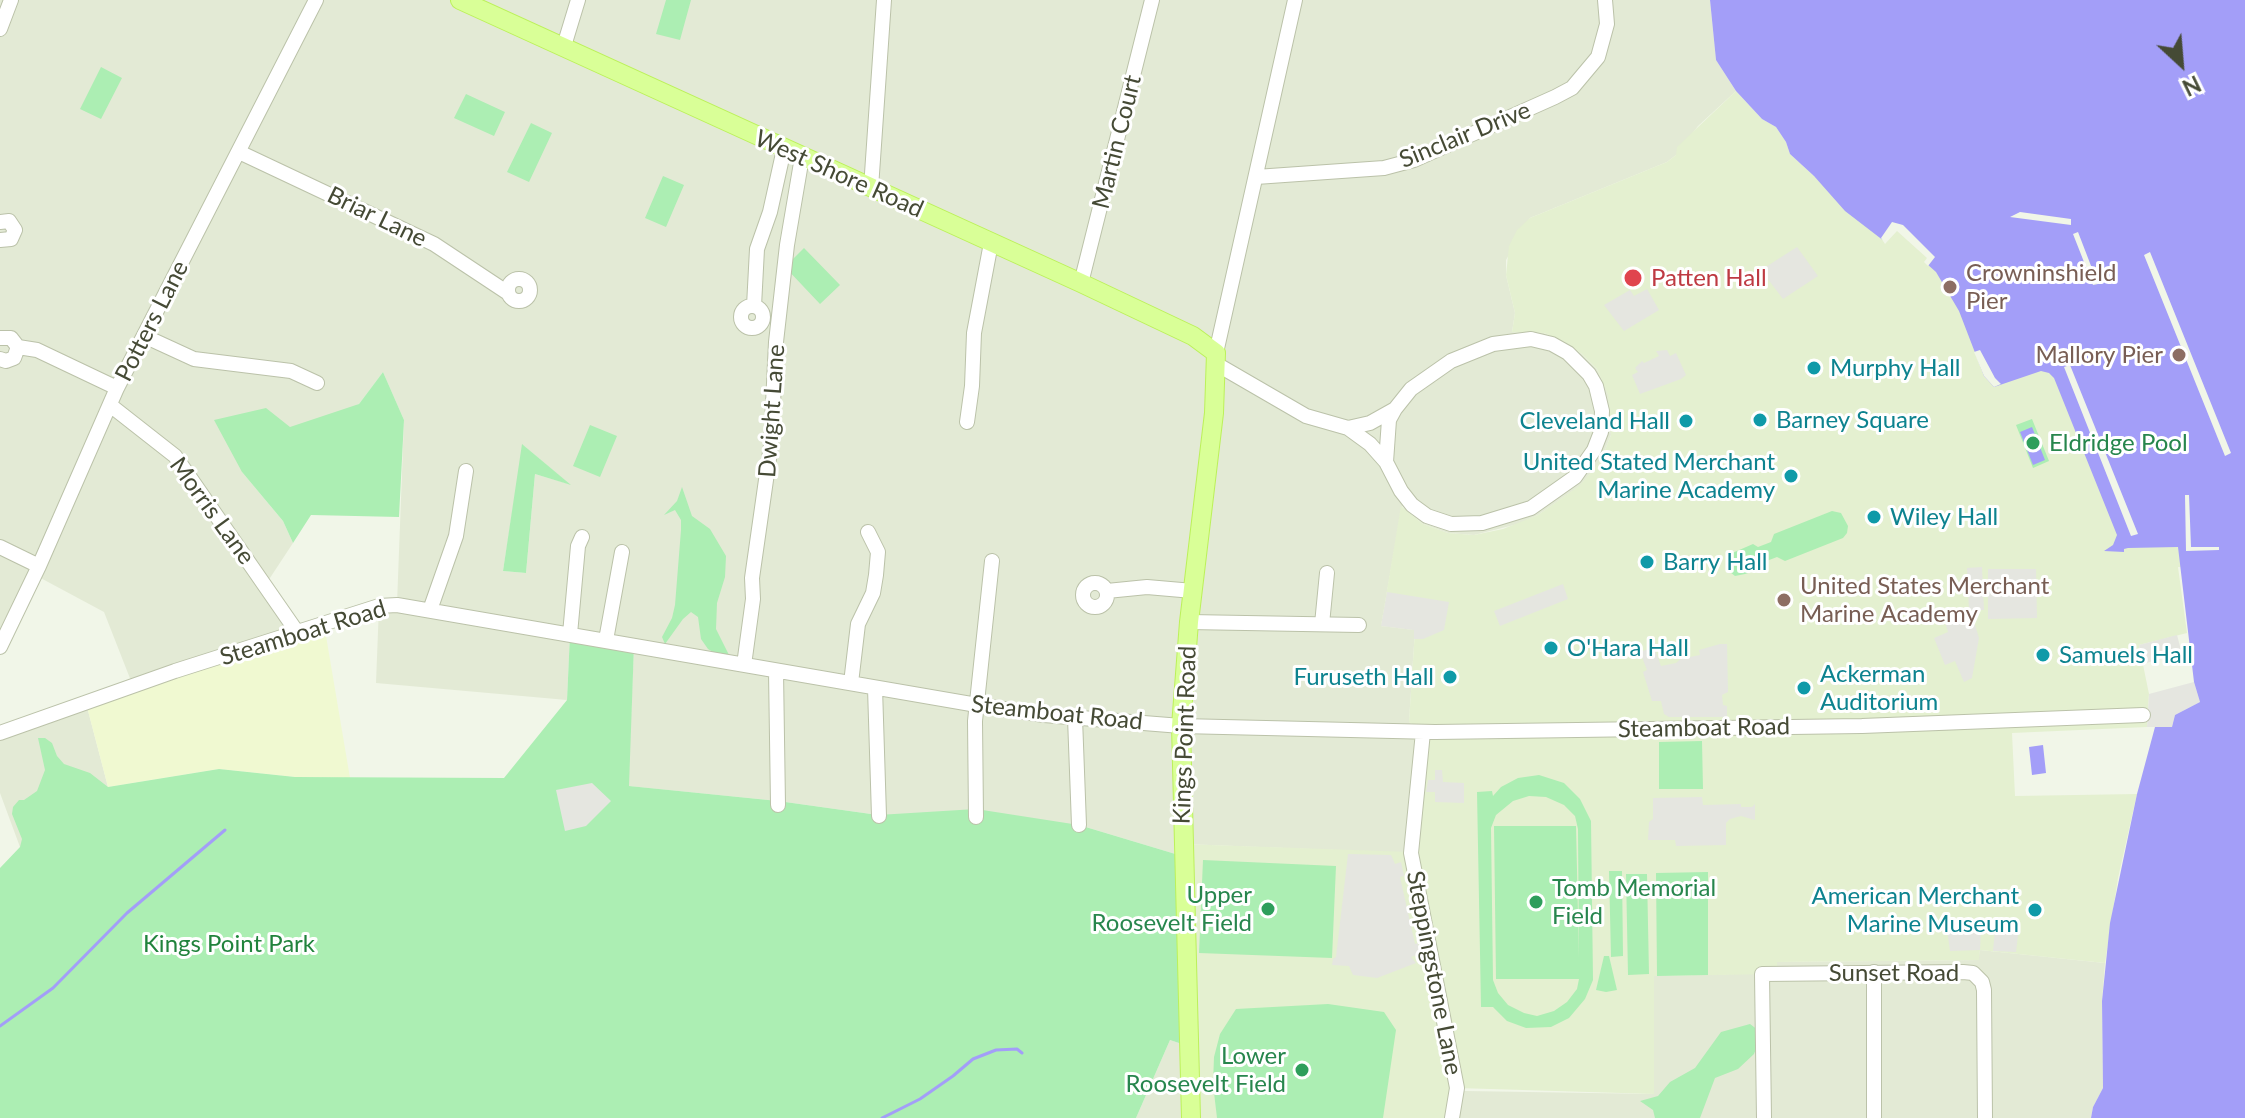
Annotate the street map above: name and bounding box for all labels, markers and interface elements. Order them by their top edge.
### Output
north arrow [2141,24,2221,104]
text: N [2178,70,2205,102]
street label: Martin Court [1086,72,1148,212]
street label: Sinclair Drive [1395,96,1535,174]
street label: West Shore Road [750,124,928,224]
street label: Briar Lane [323,181,431,253]
street label: Potters Lane [109,256,195,386]
place label: Crowninshield Pier [1966,259,2116,315]
place label: Patten Hall [1651,264,1767,292]
marker: Patten Hall [1622,267,1644,289]
marker: Crowninshield Pier [1941,278,1959,296]
place label: Mallory Pier [2035,341,2163,369]
street label: Dwight Lane [753,343,791,479]
marker: Mallory Pier [2170,346,2188,364]
place label: Murphy Hall [1830,354,1960,382]
marker: Murphy Hall [1805,359,1823,377]
place label: Barney Square [1776,406,1929,434]
place label: Cleveland Hall [1519,407,1670,435]
marker: Barney Square [1751,411,1769,429]
marker: Cleveland Hall [1677,412,1695,430]
place label: Eldridge Pool [2049,429,2188,457]
marker: Eldridge Pool [2024,434,2042,452]
place label: United Stated Merchant Marine Academy [1523,448,1775,504]
street label: Morris Lane [163,452,261,570]
marker: United Stated Merchant Marine Academy [1782,467,1800,485]
place label: Wiley Hall [1890,503,1998,531]
marker: Wiley Hall [1865,508,1883,526]
place label: Barry Hall [1663,548,1767,576]
marker: Barry Hall [1638,553,1656,571]
place label: United States Merchant Marine Academy [1800,572,2049,628]
marker: United States Merchant Marine Academy [1775,591,1793,609]
street label: Steamboat Road [216,594,390,672]
place label: O'Hara Hall [1567,634,1689,662]
marker: O'Hara Hall [1542,639,1560,657]
place label: Samuels Hall [2059,641,2193,669]
street label: Kings Point Road [1167,645,1203,825]
marker: Samuels Hall [2034,646,2052,664]
place label: Ackerman Auditorium [1820,660,1938,716]
place label: Furuseth Hall [1293,663,1434,691]
marker: Furuseth Hall [1441,668,1459,686]
marker: Ackerman Auditorium [1795,679,1813,697]
street label: Steamboat Road [970,690,1144,736]
street label: Steamboat Road [1618,712,1790,744]
street label: Steppingstone Lane [1400,869,1468,1077]
place label: Tomb Memorial Field [1552,874,1716,930]
place label: Upper Roosevelt Field [1092,881,1252,937]
place label: American Merchant Marine Museum [1812,882,2019,938]
marker: Tomb Memorial Field [1527,893,1545,911]
marker: Upper Roosevelt Field [1259,900,1277,918]
marker: American Merchant Marine Museum [2026,901,2044,919]
park label: Kings Point Park [143,930,315,958]
street label: Sunset Road [1829,959,1959,987]
place label: Lower Roosevelt Field [1126,1042,1286,1098]
marker: Lower Roosevelt Field [1293,1061,1311,1079]

